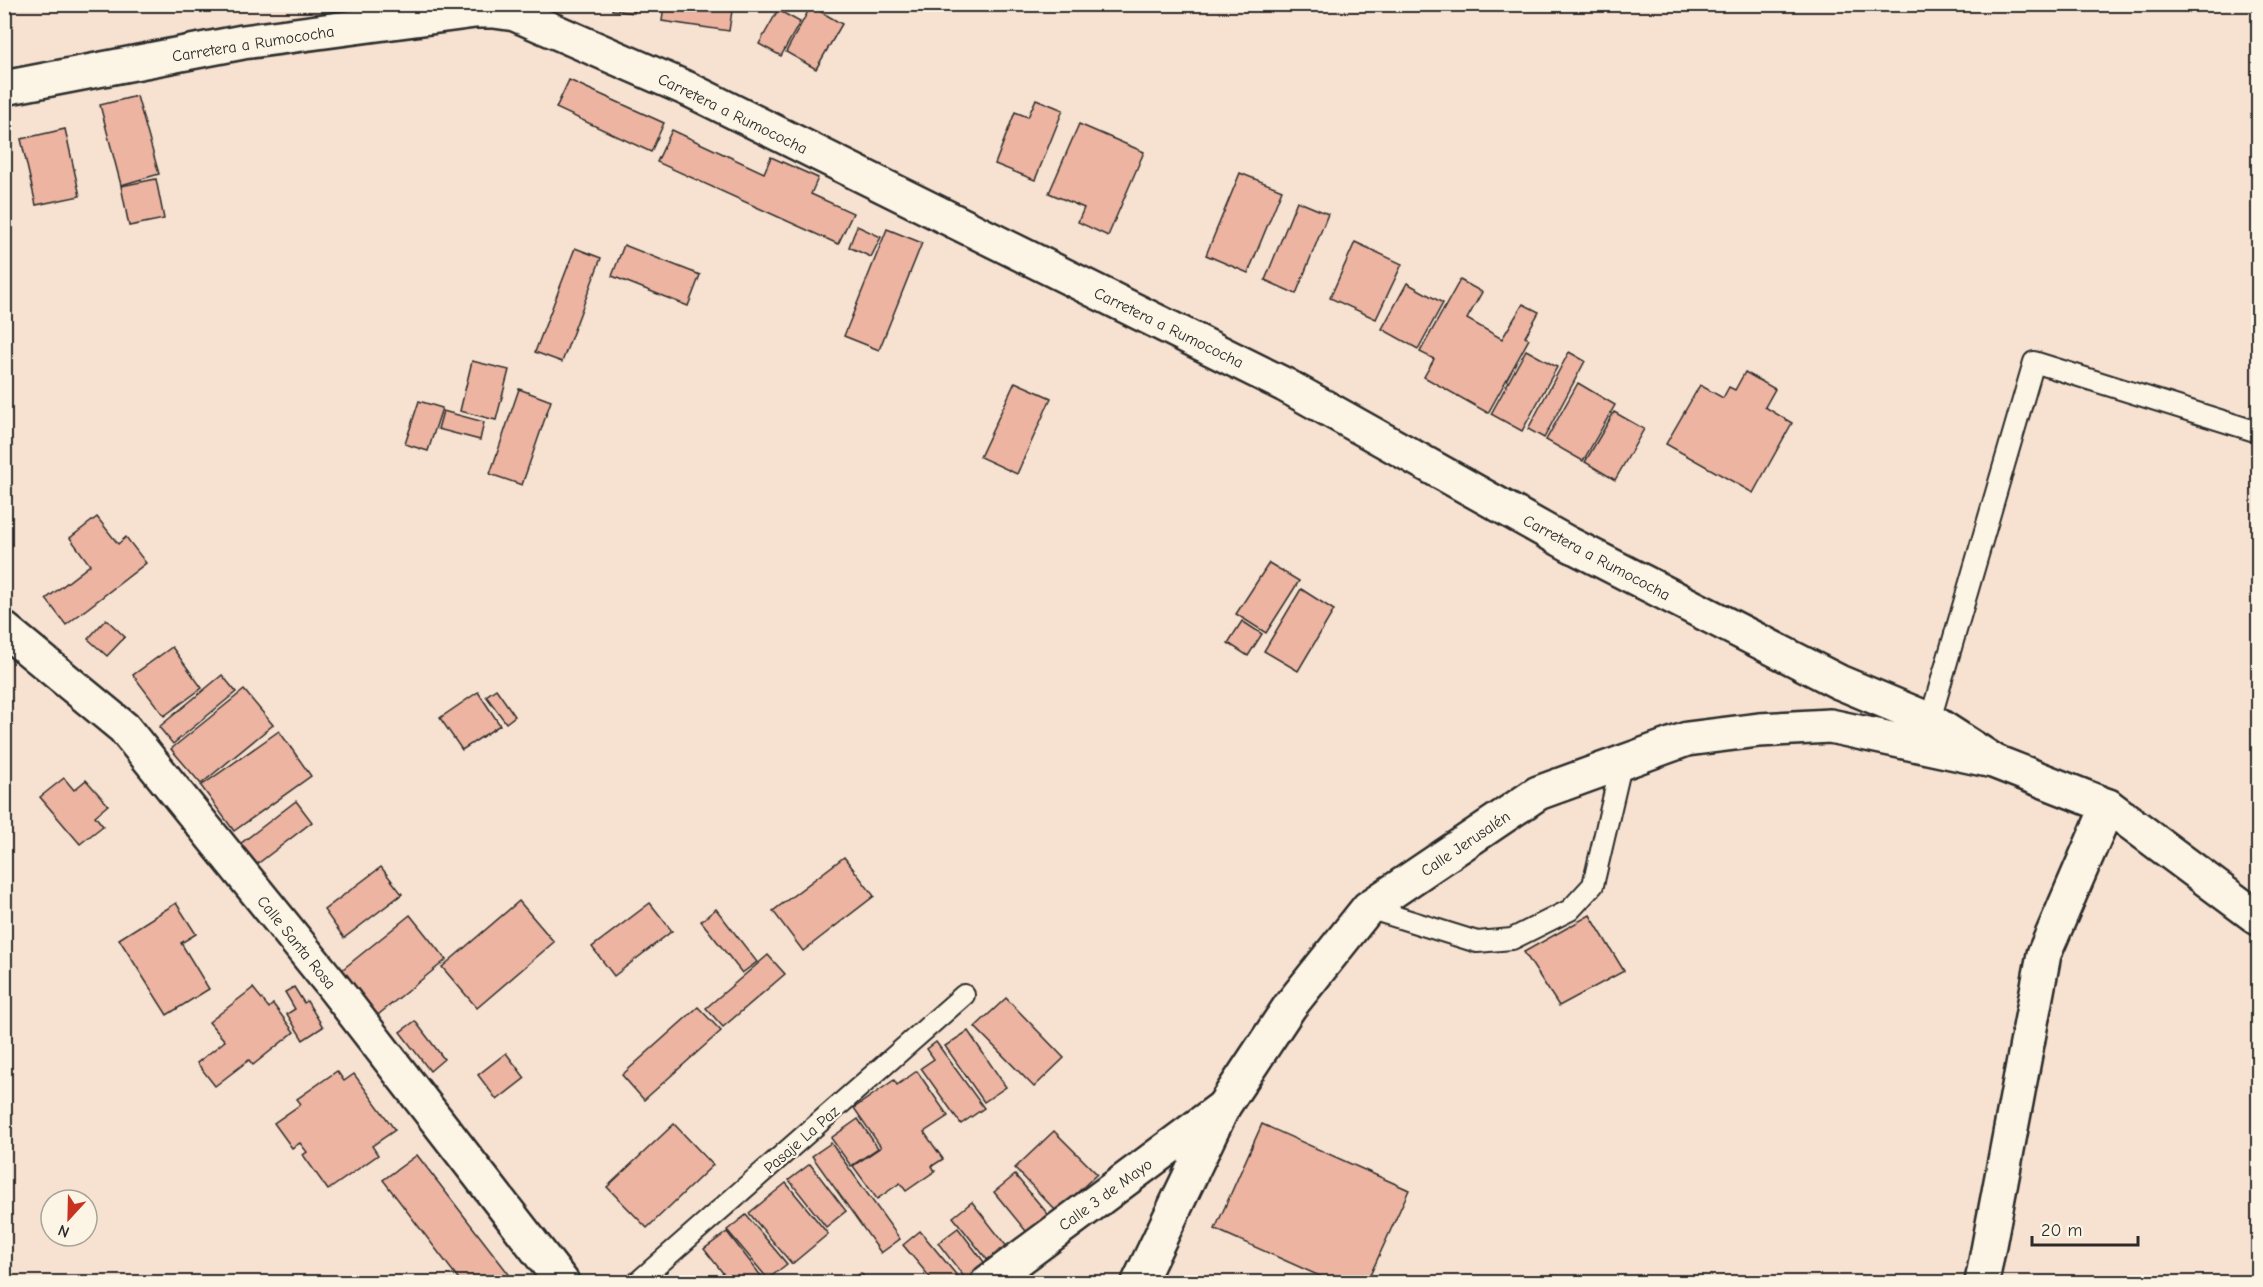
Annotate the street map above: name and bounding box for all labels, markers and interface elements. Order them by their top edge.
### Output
street label: Carretera a Rumococha [171,22,336,66]
street label: Carretera a Rumococha [655,70,810,158]
street label: Carretera a Rumococha [1091,284,1246,372]
street label: Carretera a Rumococha [1520,511,1673,604]
street label: Calle Jerusalén [1418,807,1514,880]
street label: Calle Santa Rosa [253,892,339,993]
street label: Pasaje La Paz [761,1102,843,1177]
street label: Calle 3 de Mayo [1055,1155,1156,1235]
north arrow [39,1188,99,1248]
scale bar [2032,1209,2138,1247]
text: 20 m [2041,1220,2082,1241]
text: N [56,1221,72,1241]

